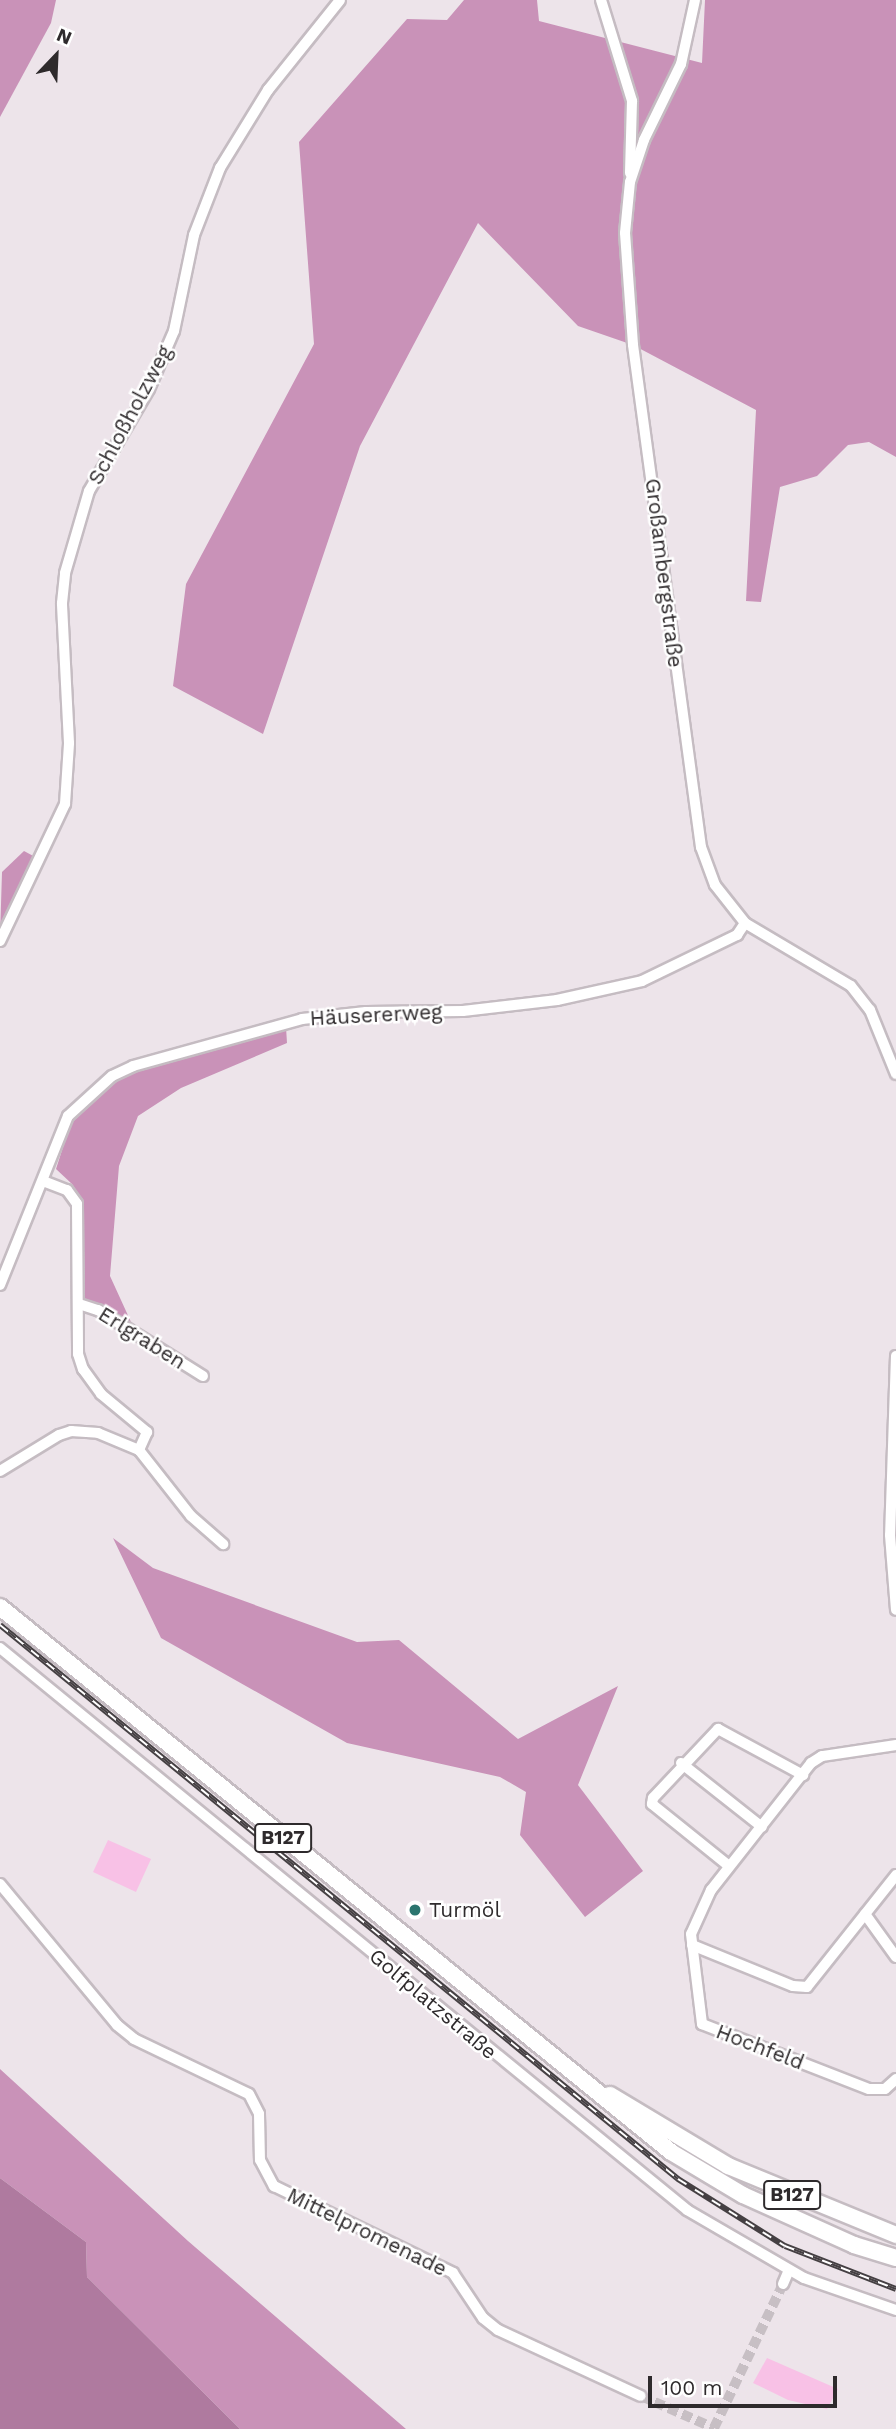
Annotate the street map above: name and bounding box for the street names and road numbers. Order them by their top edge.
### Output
street label: Schloßholzweg [83,341,177,489]
street label: Großambergstraße [640,477,688,669]
street label: Häusererweg [309,999,443,1031]
street label: Erlgraben [94,1301,190,1375]
road number: B127 [253,1822,313,1854]
street label: Golfplatzstraße [364,1943,502,2065]
street label: Hochfeld [712,2019,808,2075]
road number: B127 [762,2180,822,2210]
street label: Mittelpromenade [283,2182,451,2282]

